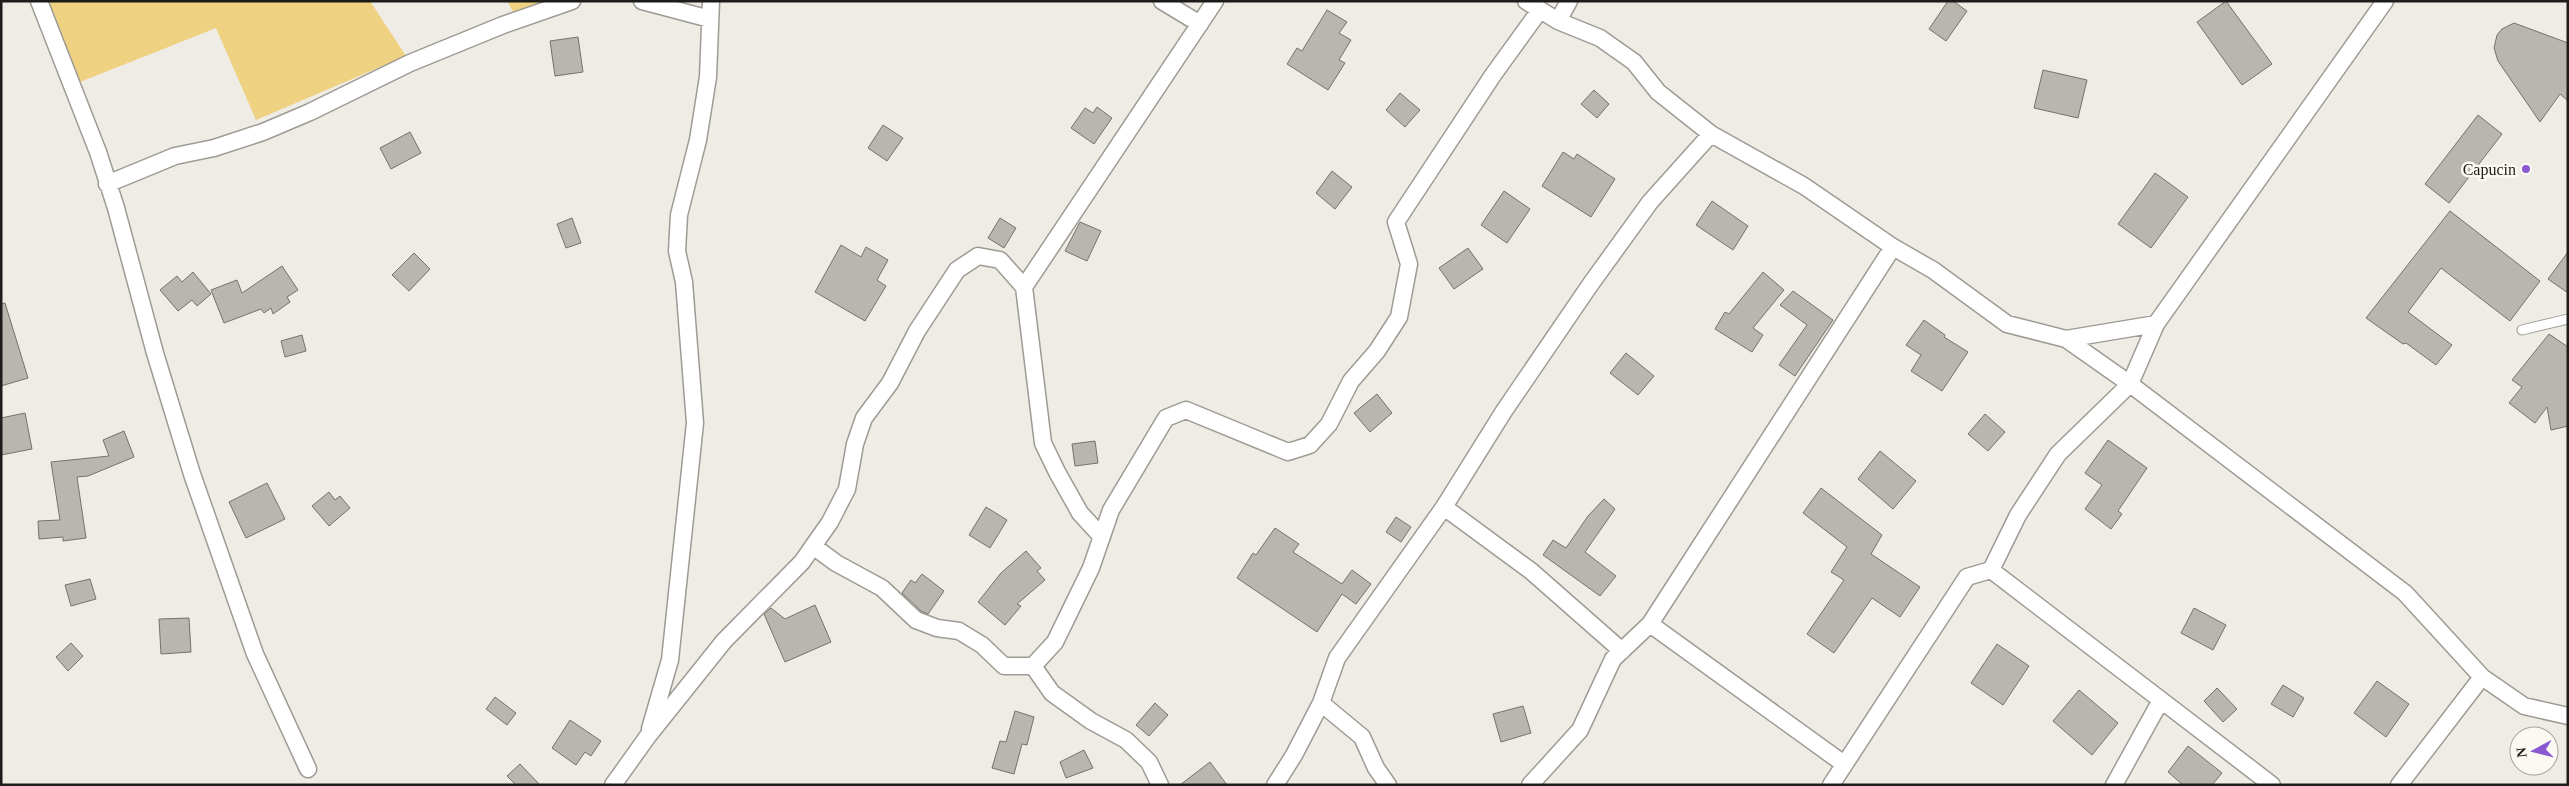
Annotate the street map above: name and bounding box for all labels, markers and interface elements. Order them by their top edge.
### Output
place label: Capucin [2463,161,2516,179]
marker: Capucin [2520,163,2532,175]
north arrow [2509,726,2559,776]
text: N [2514,747,2530,758]

